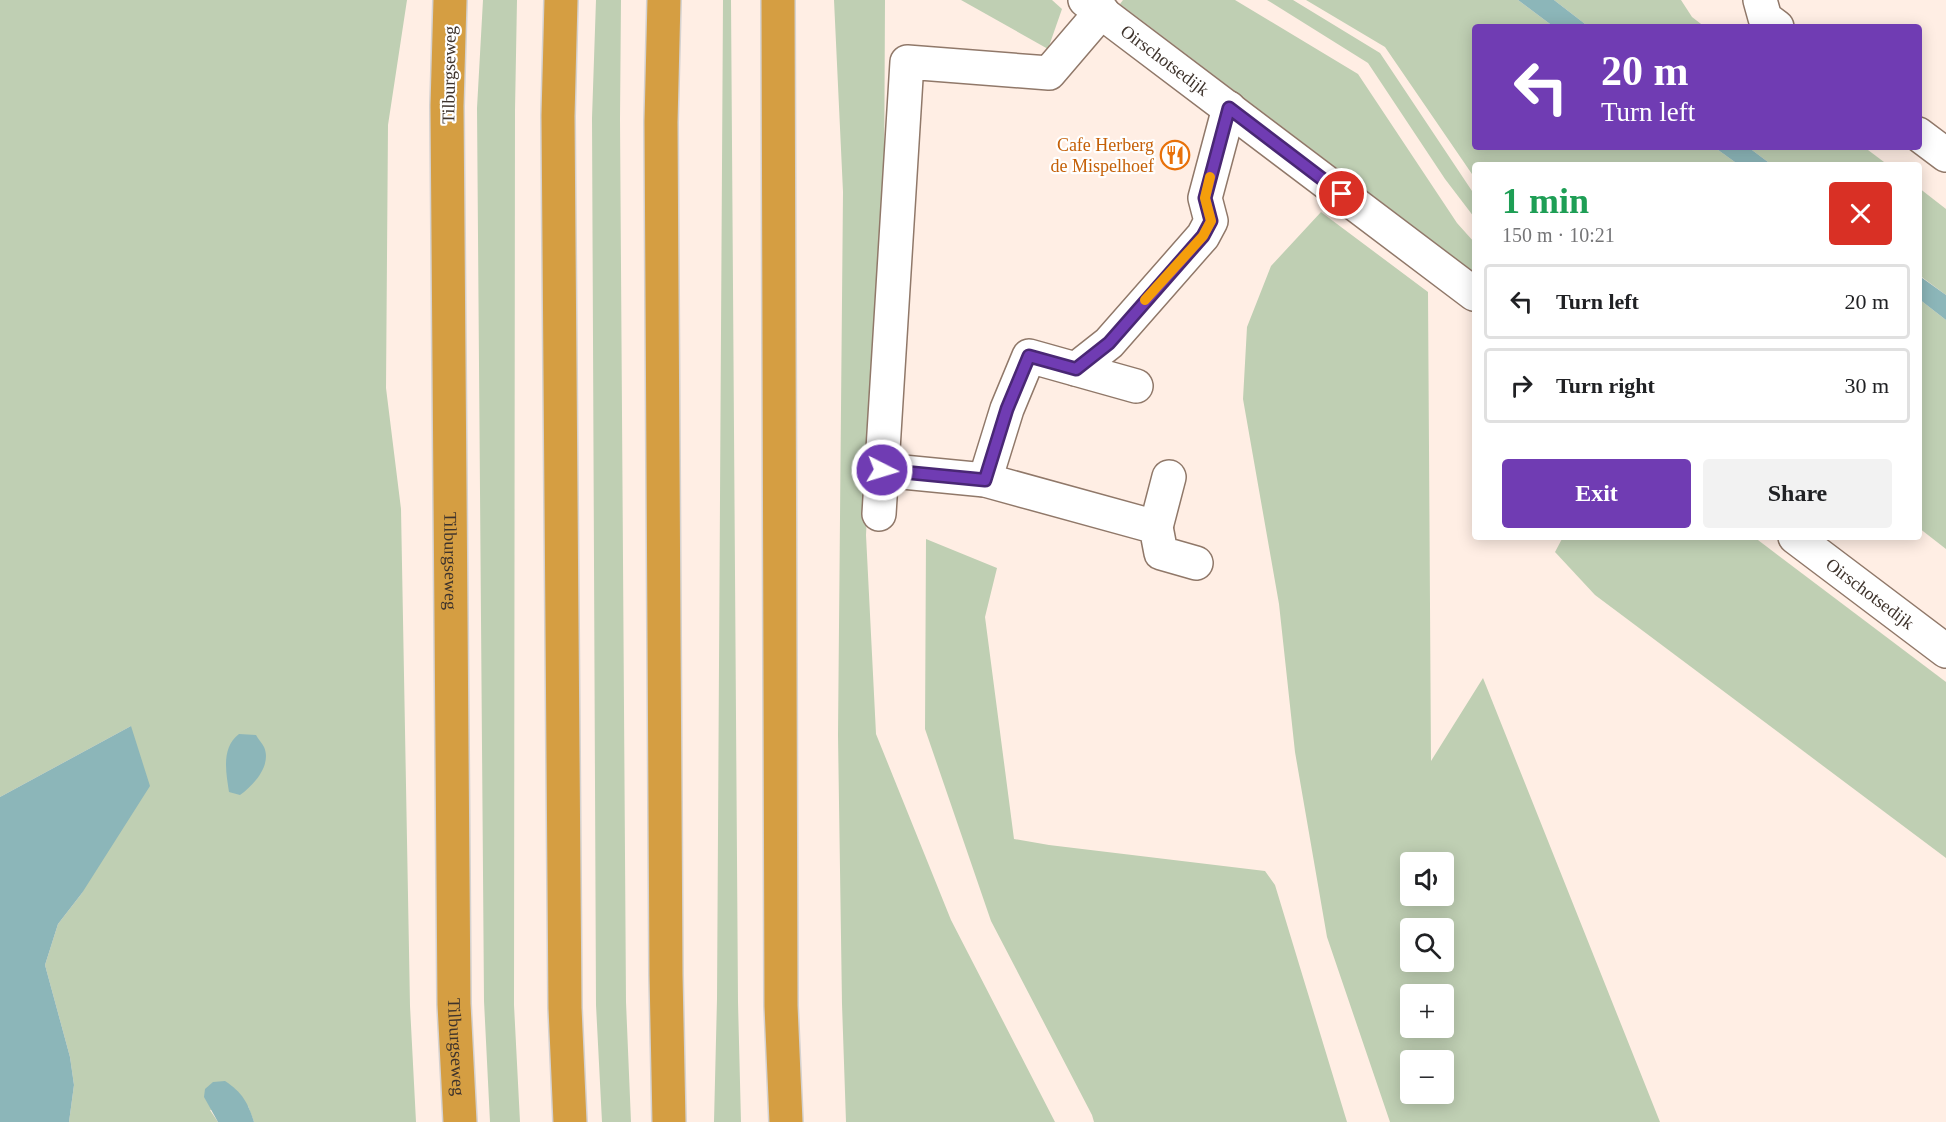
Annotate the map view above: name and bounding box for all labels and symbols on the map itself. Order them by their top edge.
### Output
street label: Oirschotsedijk [1117,21,1213,100]
street label: Tilburgseweg [438,26,460,124]
place label: Cafe Herberg de Mispelhoef [1051,135,1154,176]
restaurant icon: Cafe Herberg de Mispelhoef [1159,139,1191,171]
pin [1316,168,1367,219]
position arrow [850,438,914,502]
street label: Tilburgseweg [440,512,461,610]
street label: Oirschotsedijk [1822,554,1918,633]
street label: Tilburgseweg [444,998,469,1096]

